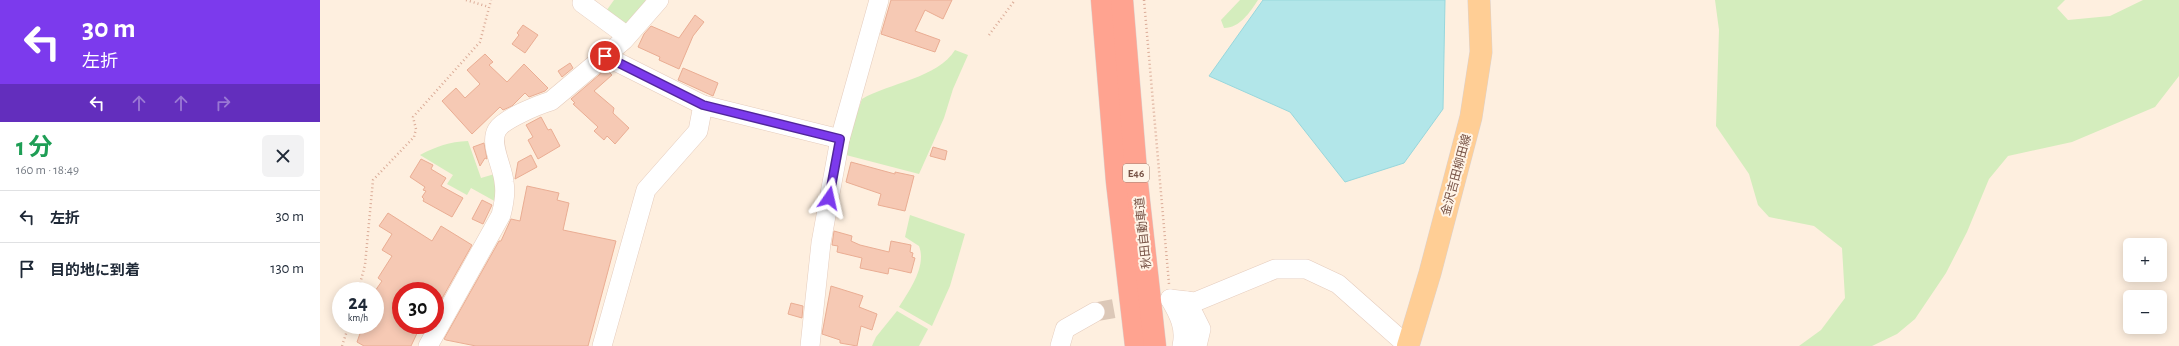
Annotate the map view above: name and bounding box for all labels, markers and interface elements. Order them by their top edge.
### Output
text: 30 m [82,15,135,43]
icon: left [16,16,68,68]
pin [588,39,622,73]
icon: arrive [594,45,616,67]
text: 左折 [82,53,118,71]
icon: left [86,92,108,114]
icon: ahead [128,92,150,114]
icon: ahead [170,92,192,114]
icon: right [212,92,234,114]
street label: 金沢吉田柳田線 [1438,133,1473,217]
button: close [262,135,304,177]
text: 1 分 [16,136,52,160]
text: 160 m · 18:49 [16,164,79,177]
road number: E46 [1123,164,1149,182]
position arrow [808,177,850,219]
street label: 秋田自動車道 [1132,197,1153,270]
icon: left [16,206,38,228]
text: 30 m [275,209,304,224]
text: 左折 [50,211,80,226]
map controls [2123,238,2167,334]
button: + [2123,238,2167,282]
icon: arrive [16,258,38,280]
text: 130 m [270,261,304,276]
text: 目的地に到着 [50,263,140,278]
speed limit sign: 30 [392,282,444,334]
button: − [2123,290,2167,334]
text: 24 [348,293,368,313]
text: km/h [348,313,368,323]

